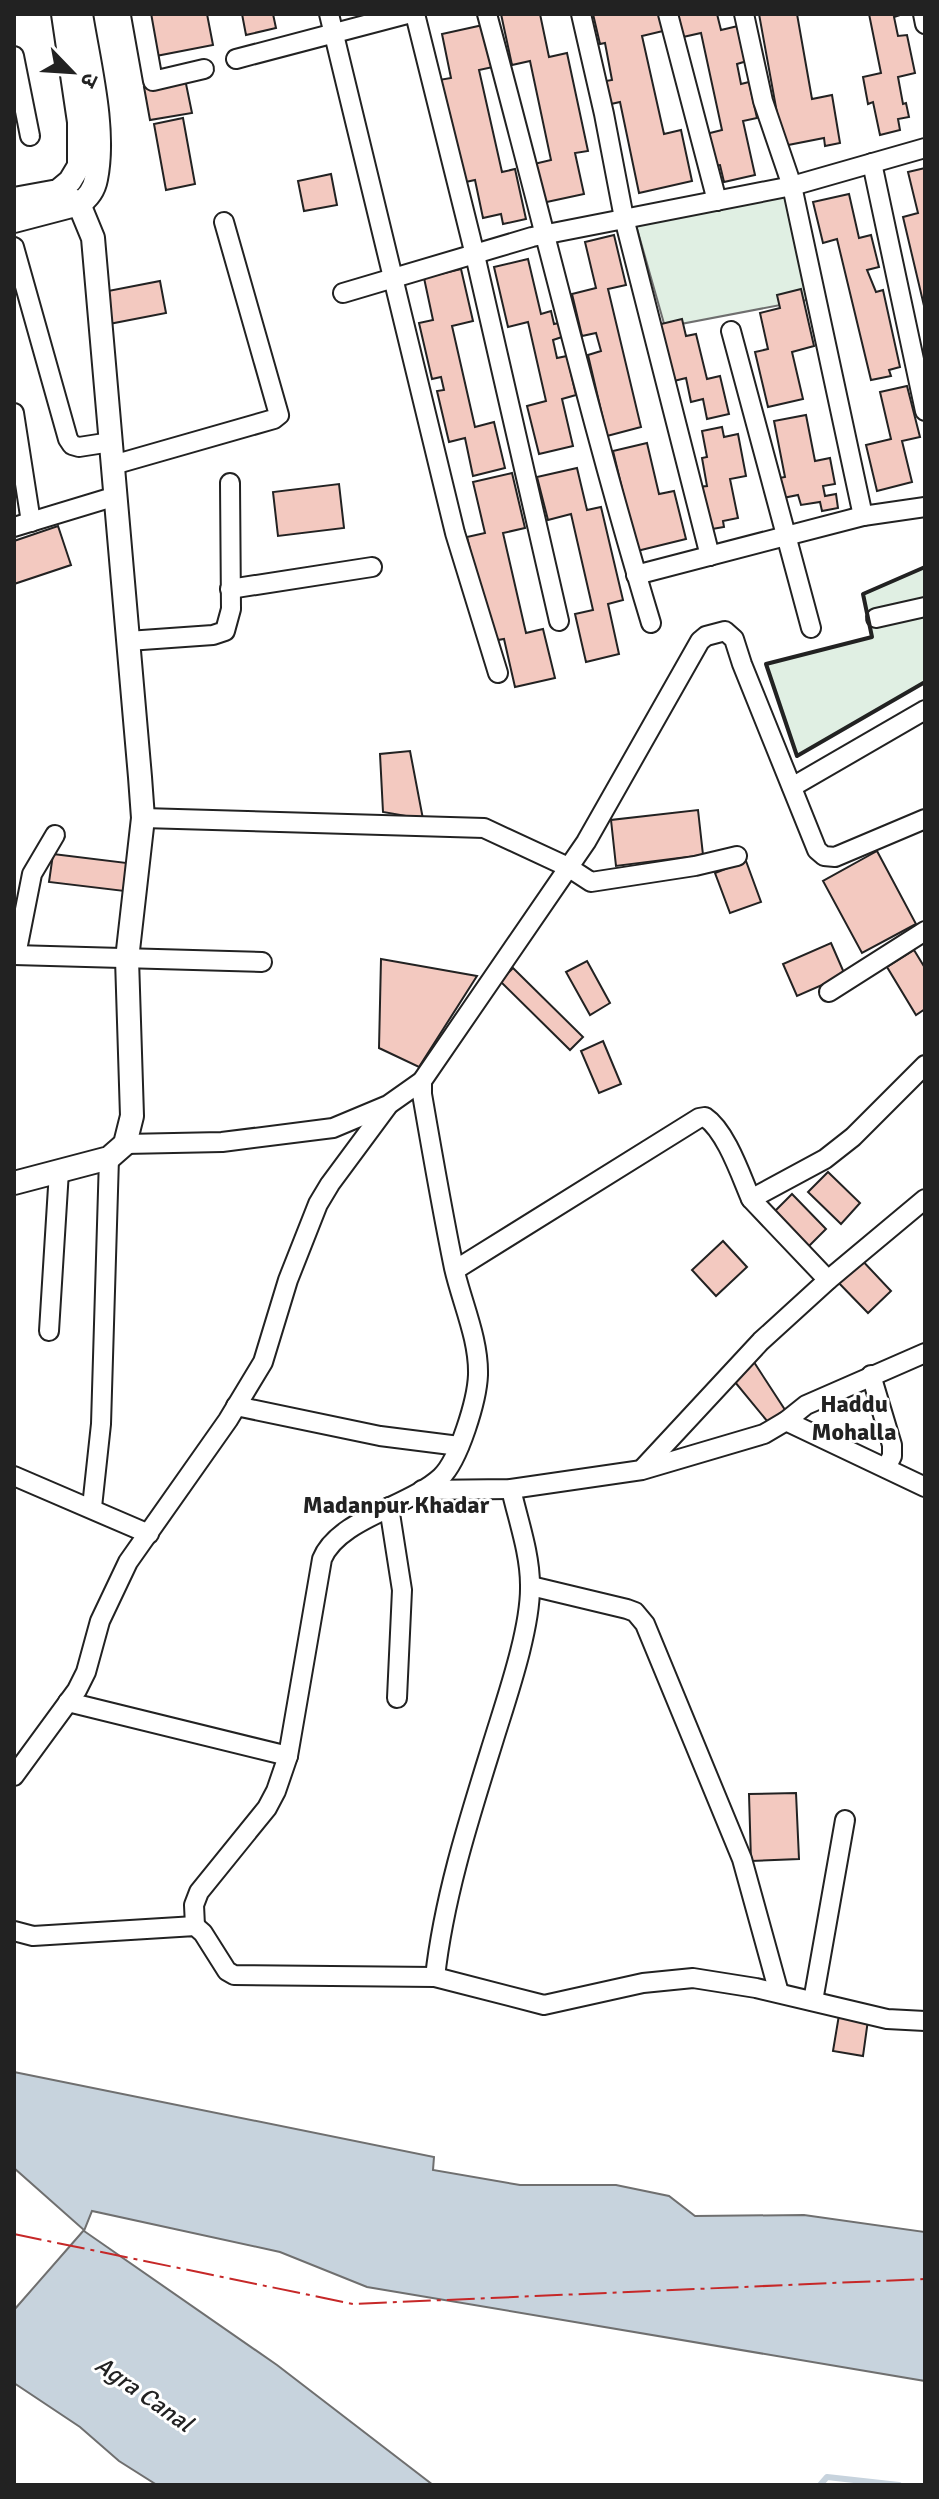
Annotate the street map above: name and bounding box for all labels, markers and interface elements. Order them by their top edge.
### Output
north arrow [32,32,112,112]
text: उ [74,69,105,93]
district label: Haddu Mohalla [811,1389,897,1447]
district label: Madanpur Khadar [303,1490,490,1520]
water label: Agra Canal [89,2350,200,2440]

